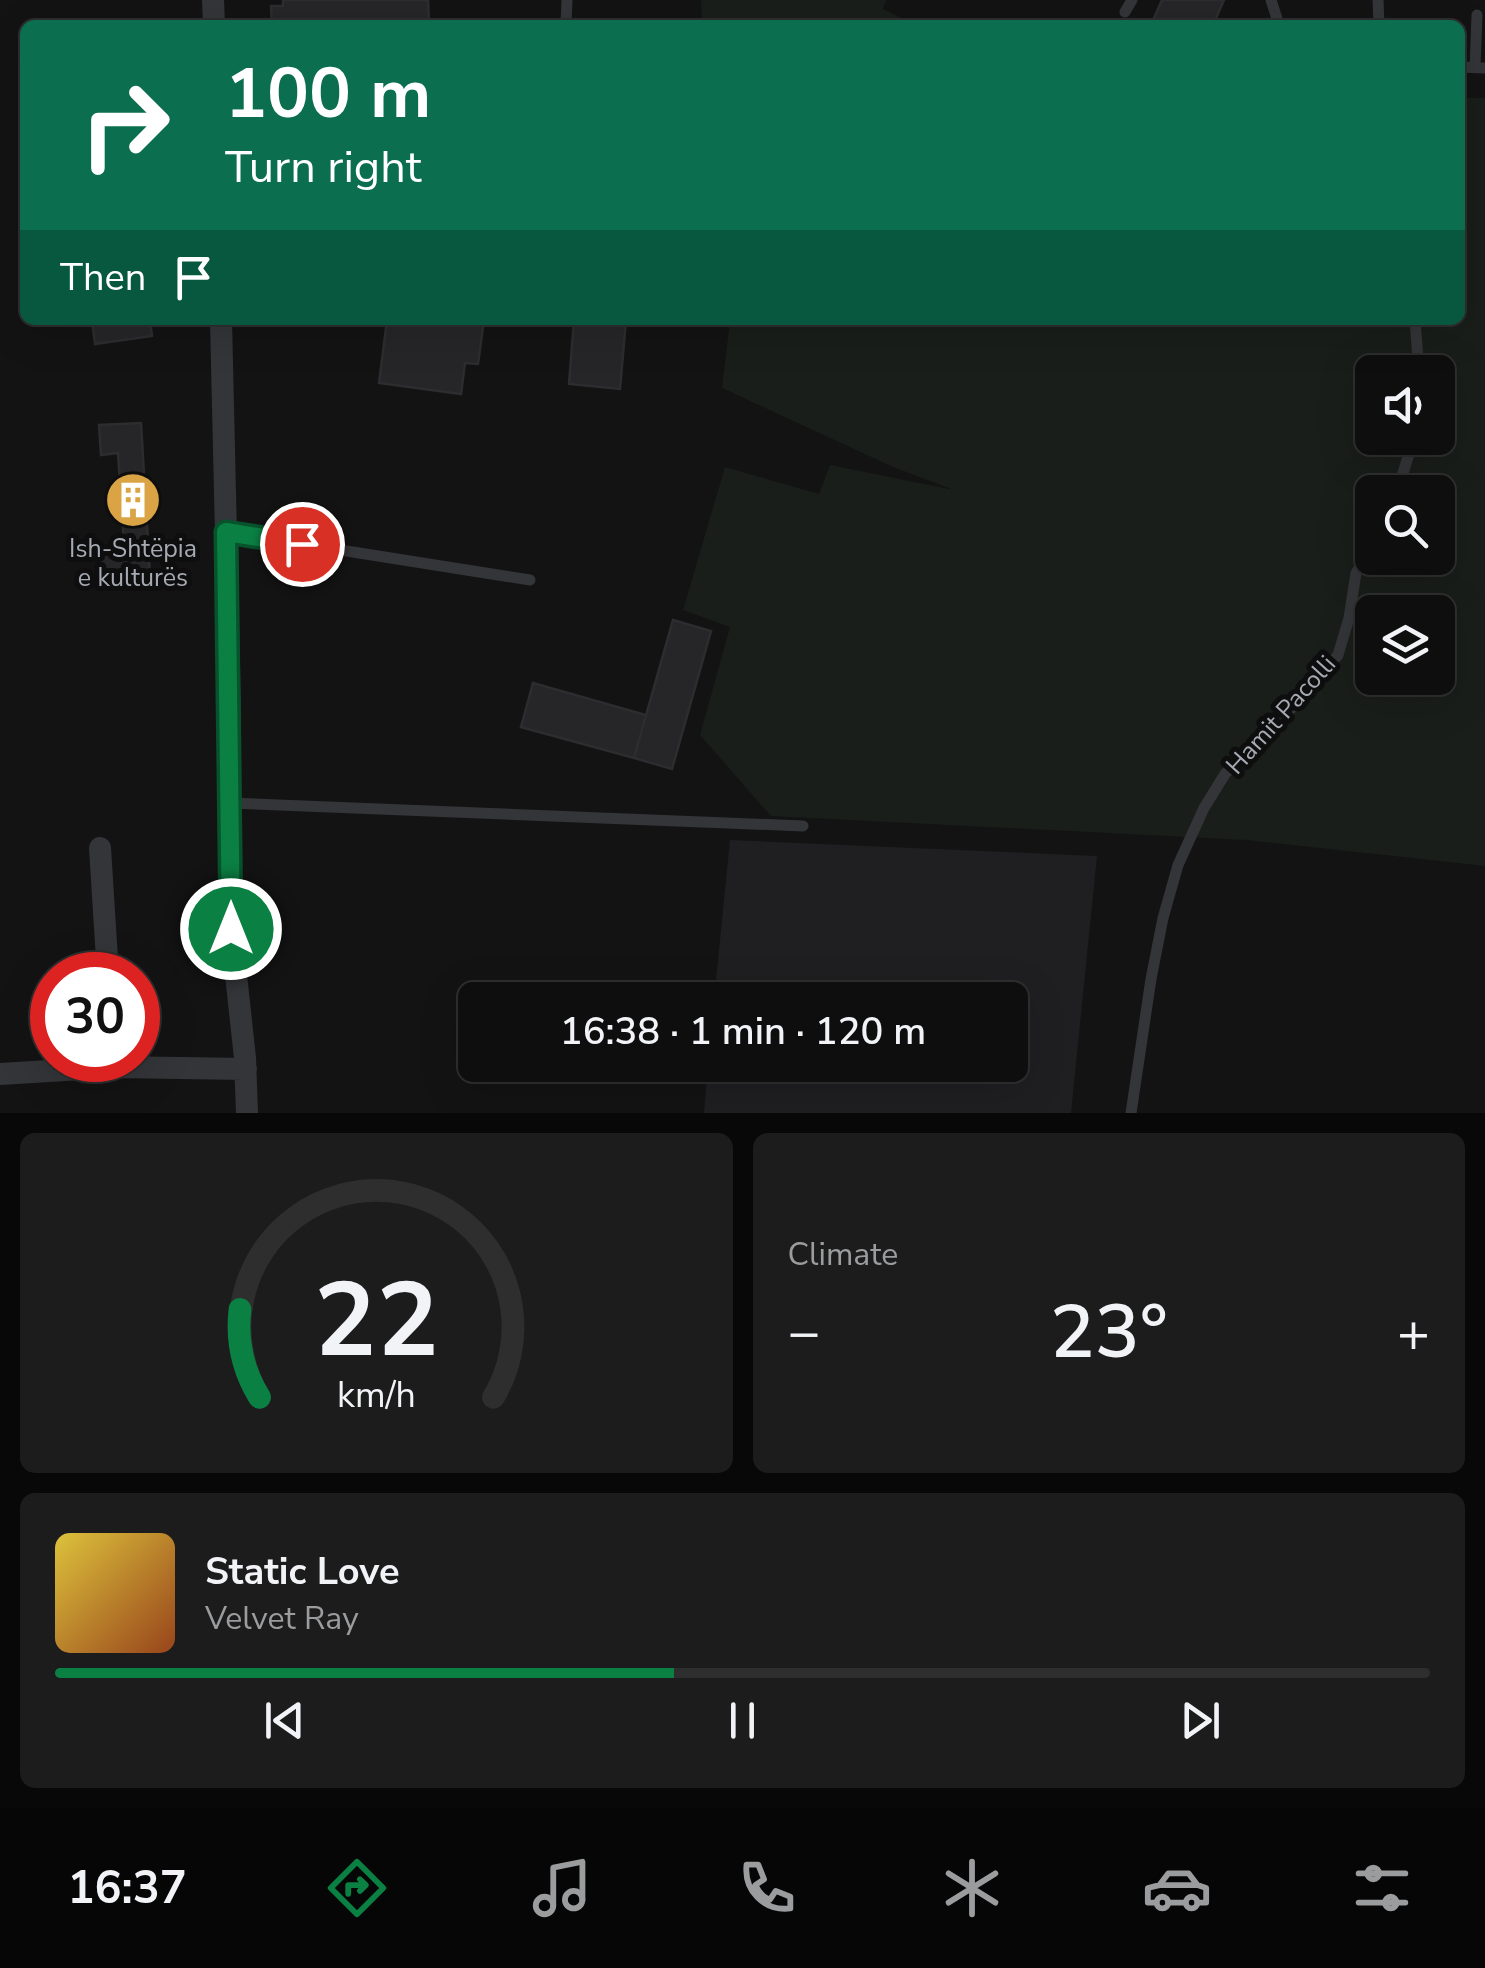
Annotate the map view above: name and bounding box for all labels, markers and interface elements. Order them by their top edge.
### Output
text: 100 m [225,46,431,142]
icon: right [60,60,190,190]
text: Turn right [225,137,422,198]
icon: arrive [166,250,221,305]
text: Then [60,252,146,303]
map controls [1355,355,1455,695]
button: sound [1355,355,1455,455]
building icon: Ish-Shtëpia e kulturës [103,470,163,530]
button: search [1355,475,1455,575]
pin [260,502,345,587]
icon: arrive [275,517,330,572]
place label: Ish-Shtëpia e kulturës [69,532,197,595]
button: layers [1355,595,1455,695]
street label: Hamit Pacolli [1219,648,1343,782]
position arrow [179,877,283,981]
speed limit sign: 30 [30,952,160,1082]
text: 16:38 · 1 min · 120 m [560,1006,926,1057]
text: Climate [788,1233,898,1276]
text: 22 [314,1250,439,1392]
text: 23° [1050,1281,1168,1383]
text: − [788,1295,821,1370]
text: + [1397,1295,1430,1370]
text: km/h [337,1371,416,1420]
text: Static Love [205,1546,400,1597]
text: Velvet Ray [205,1597,359,1640]
icon: previous [257,1693,312,1748]
icon: pause [715,1693,770,1748]
icon: next [1173,1693,1228,1748]
icon: directions [322,1853,392,1923]
icon: music [527,1853,597,1923]
icon: phone [732,1853,802,1923]
icon: climate [937,1853,1007,1923]
icon: car [1142,1853,1212,1923]
icon: filters [1347,1853,1417,1923]
text: 16:37 [68,1858,187,1919]

